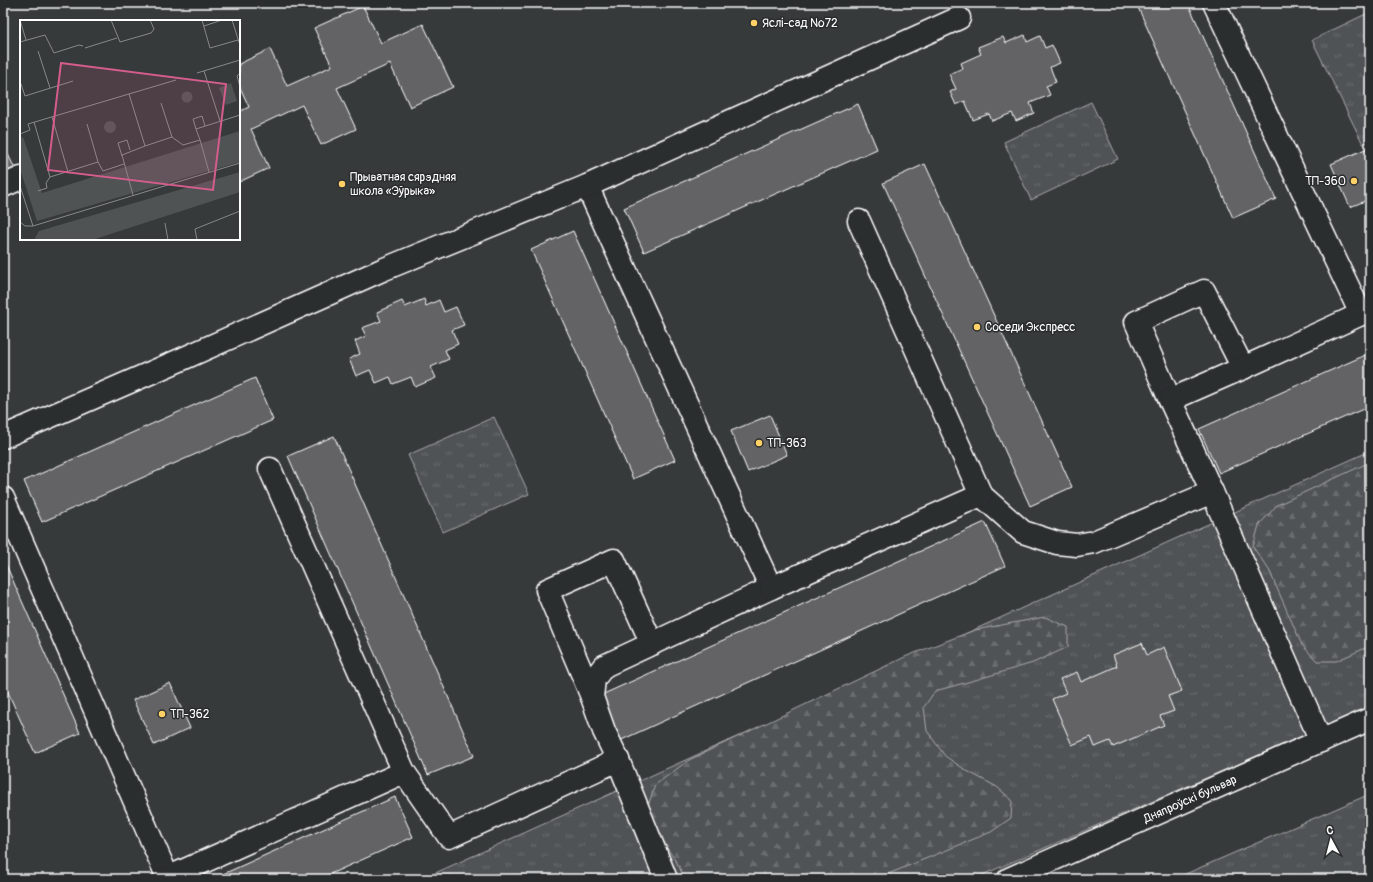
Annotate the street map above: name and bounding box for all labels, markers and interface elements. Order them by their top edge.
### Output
place label: Яслі-сад №72 [762,16,838,31]
marker: Яслі-сад №72 [749,18,759,28]
inset map [20,20,240,240]
place label: Прыватная сярэдняя школа «Эўрыка» [350,170,457,199]
place label: ТП-360 [1305,174,1346,189]
marker: ТП-360 [1349,176,1359,186]
marker: Прыватная сярэдняя школа «Эўрыка» [337,179,347,189]
place label: Соседи Экспресс [985,320,1075,335]
marker: Соседи Экспресс [972,322,982,332]
place label: ТП-363 [767,436,807,451]
marker: ТП-363 [754,438,764,448]
place label: ТП-362 [170,707,210,722]
marker: ТП-362 [157,709,167,719]
street label: Дняпроўскі бульвар [1140,772,1239,827]
north arrow [1311,820,1351,860]
text: С [1326,824,1334,837]

